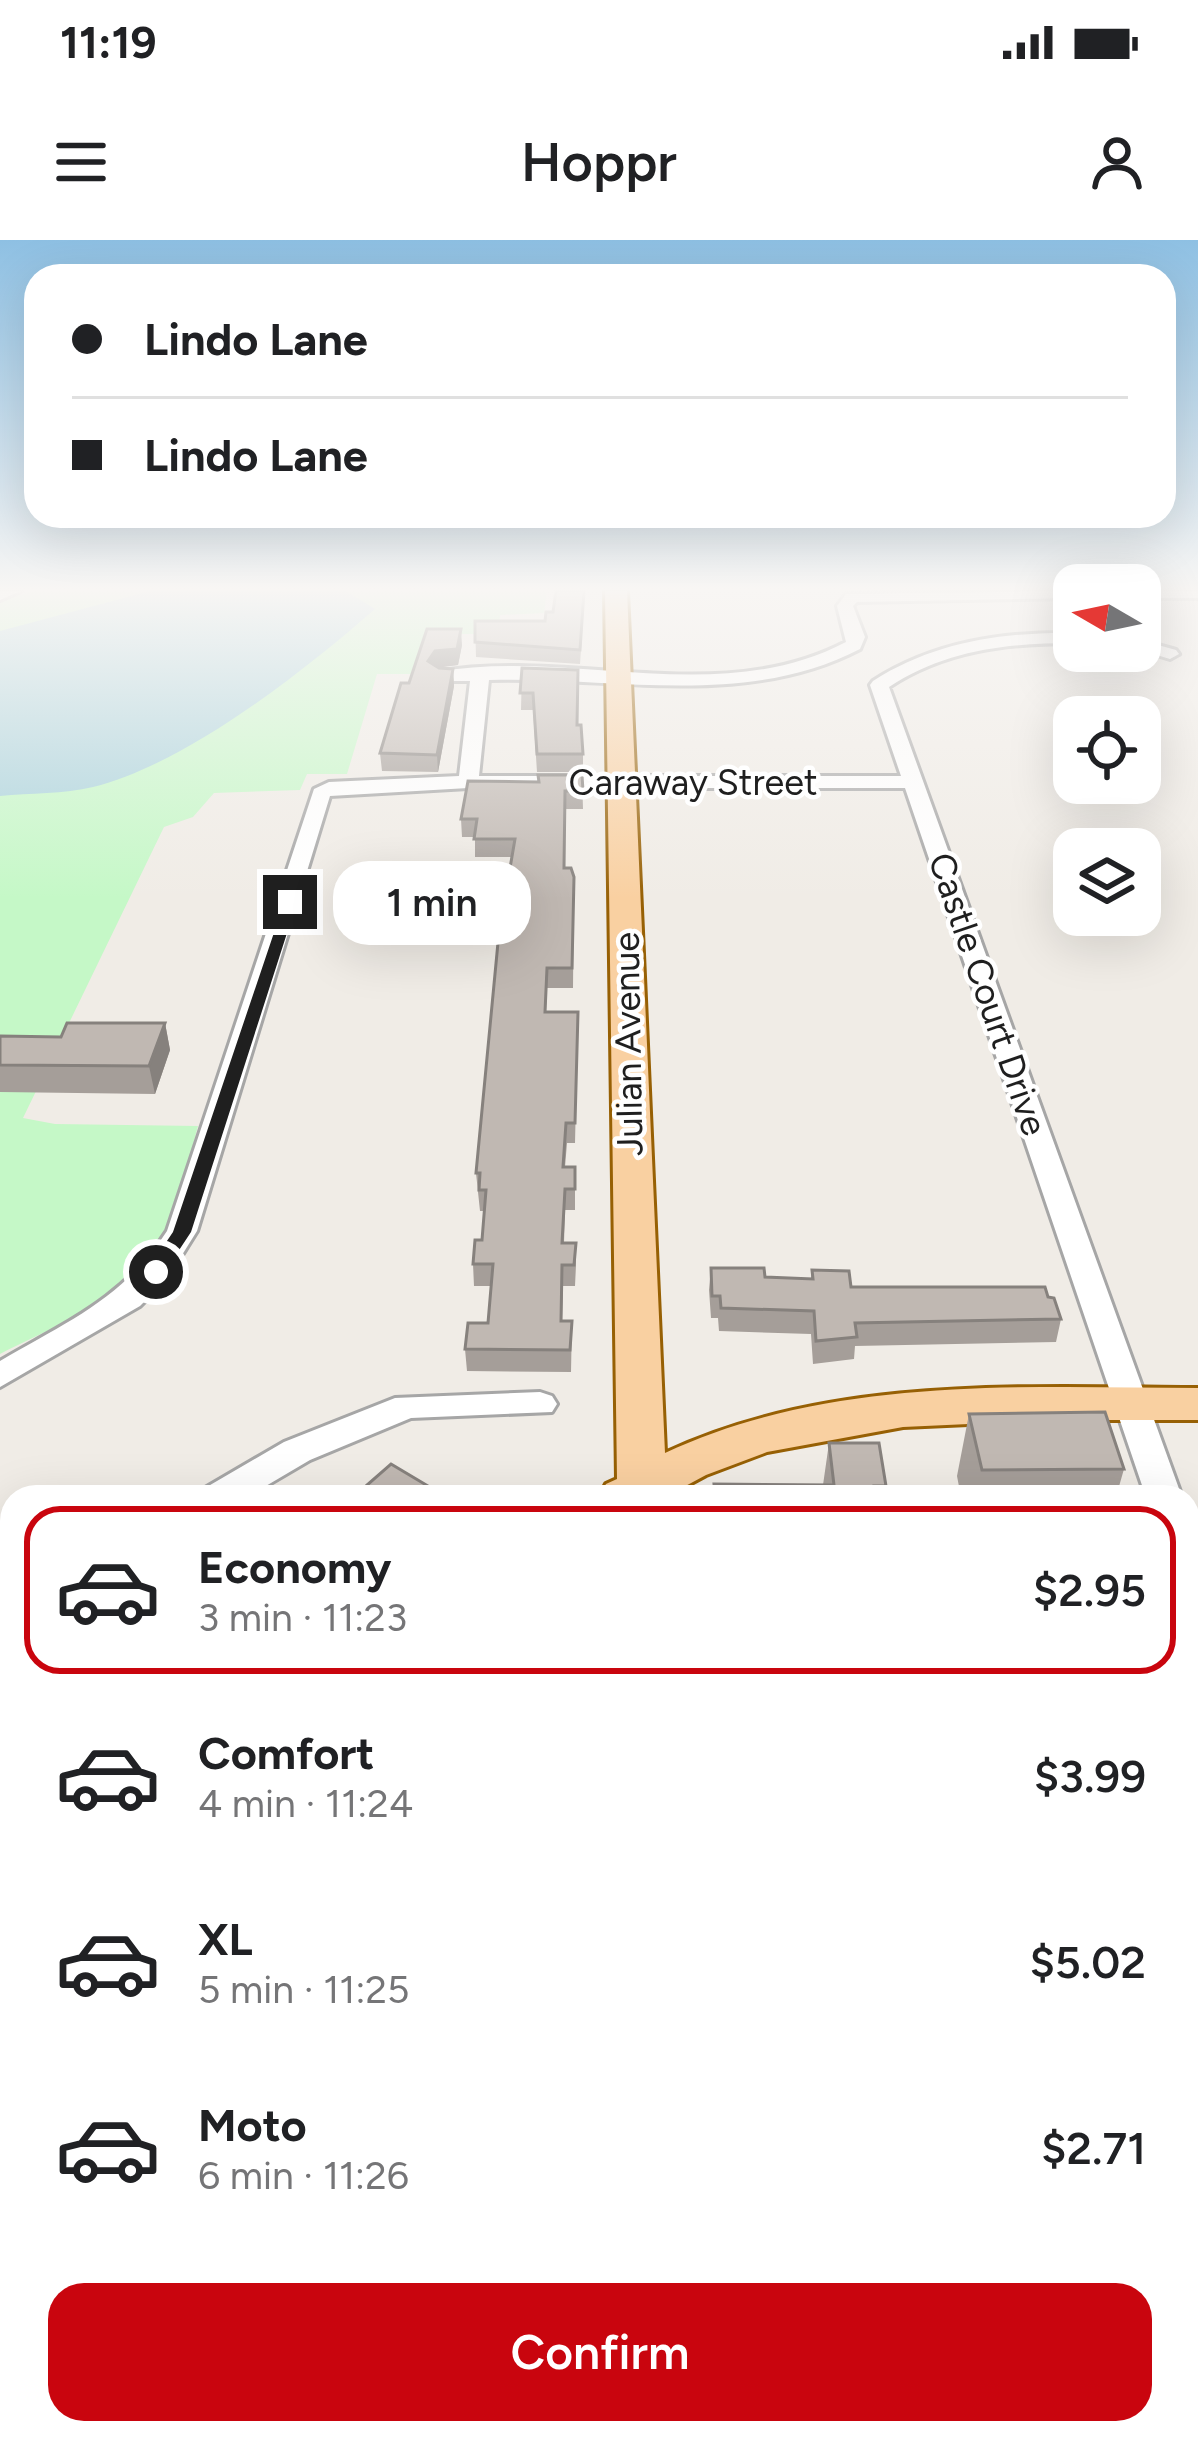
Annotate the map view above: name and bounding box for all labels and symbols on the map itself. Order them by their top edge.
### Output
north arrow [1053,564,1161,672]
street label: Caraway Street [568,761,818,804]
street label: Castle Court Drive [919,847,1057,1141]
callout: 1 min [332,860,530,944]
route end [263,875,317,929]
street label: Julian Avenue [605,932,651,1156]
route start [129,1245,183,1299]

